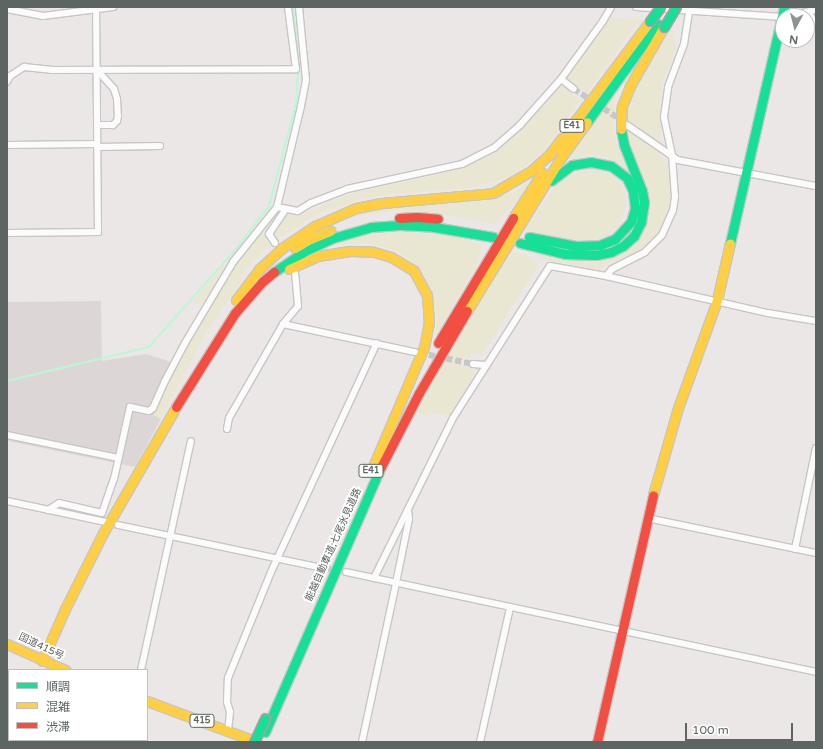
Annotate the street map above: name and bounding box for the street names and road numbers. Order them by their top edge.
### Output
road number: E41 [559,119,585,133]
road number: E41 [358,464,384,478]
street label: 能越自動車道;七尾氷見道路 [304,487,364,603]
street label: 国道415号 [16,631,66,663]
road number: 415 [189,714,215,728]

